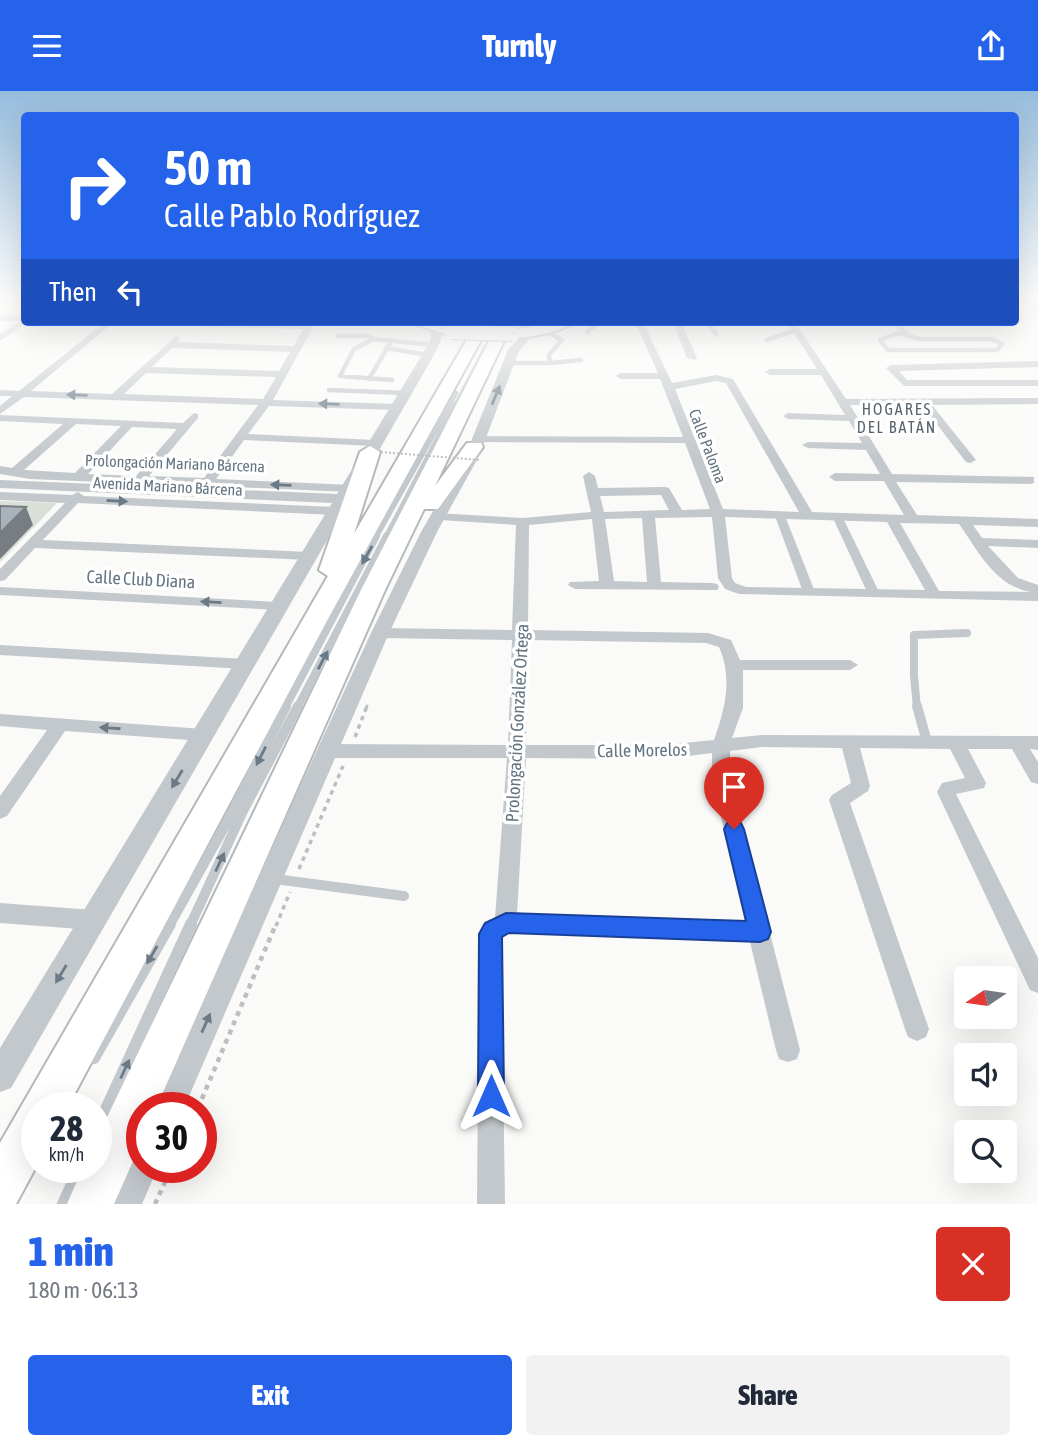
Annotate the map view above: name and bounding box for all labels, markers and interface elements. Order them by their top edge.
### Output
icon: menu [28,27,66,65]
text: Turnly [482,27,556,64]
icon: share [972,27,1010,65]
text: 50 m [164,139,252,195]
icon: right [49,140,140,231]
text: Calle Pablo Rodríguez [164,197,420,234]
icon: left [111,273,149,311]
text: Then [49,277,97,307]
one-way arrow [491,384,502,405]
one-way arrow [66,390,88,401]
one-way arrow [318,399,340,410]
district label: HOGARES DEL BATÁN [857,400,937,436]
street label: Calle Paloma [686,406,730,486]
street label: Prolongación Mariano Bárcena [85,451,265,476]
street label: Avenida Mariano Bárcena [93,473,243,499]
one-way arrow [270,480,292,491]
one-way arrow [106,496,128,507]
one-way arrow [361,545,373,564]
street label: Calle Club Diana [86,566,196,592]
one-way arrow [200,597,222,608]
street label: Prolongación González Ortega [501,623,533,823]
one-way arrow [317,650,329,669]
one-way arrow [99,722,121,733]
street label: Calle Morelos [597,739,687,761]
one-way arrow [255,746,267,766]
pin [704,757,764,829]
icon: arrive [715,768,753,806]
one-way arrow [171,769,183,788]
one-way arrow [214,852,226,872]
one-way arrow [145,946,158,965]
one-way arrow [55,965,67,984]
north arrow [954,966,1017,1029]
map controls [954,966,1017,1183]
one-way arrow [200,1013,212,1033]
button: sound [954,1043,1017,1106]
one-way arrow [119,1059,131,1079]
position arrow [454,1059,528,1133]
speed limit sign: 30 [126,1092,217,1183]
text: 28 [50,1108,83,1148]
button: search [954,1120,1017,1183]
text: km/h [49,1144,84,1165]
text: 1 min [28,1227,114,1275]
button: close [936,1227,1010,1301]
text: 180 m · 06:13 [28,1277,139,1303]
button: Exit [28,1355,512,1435]
button: Share [526,1355,1010,1435]

